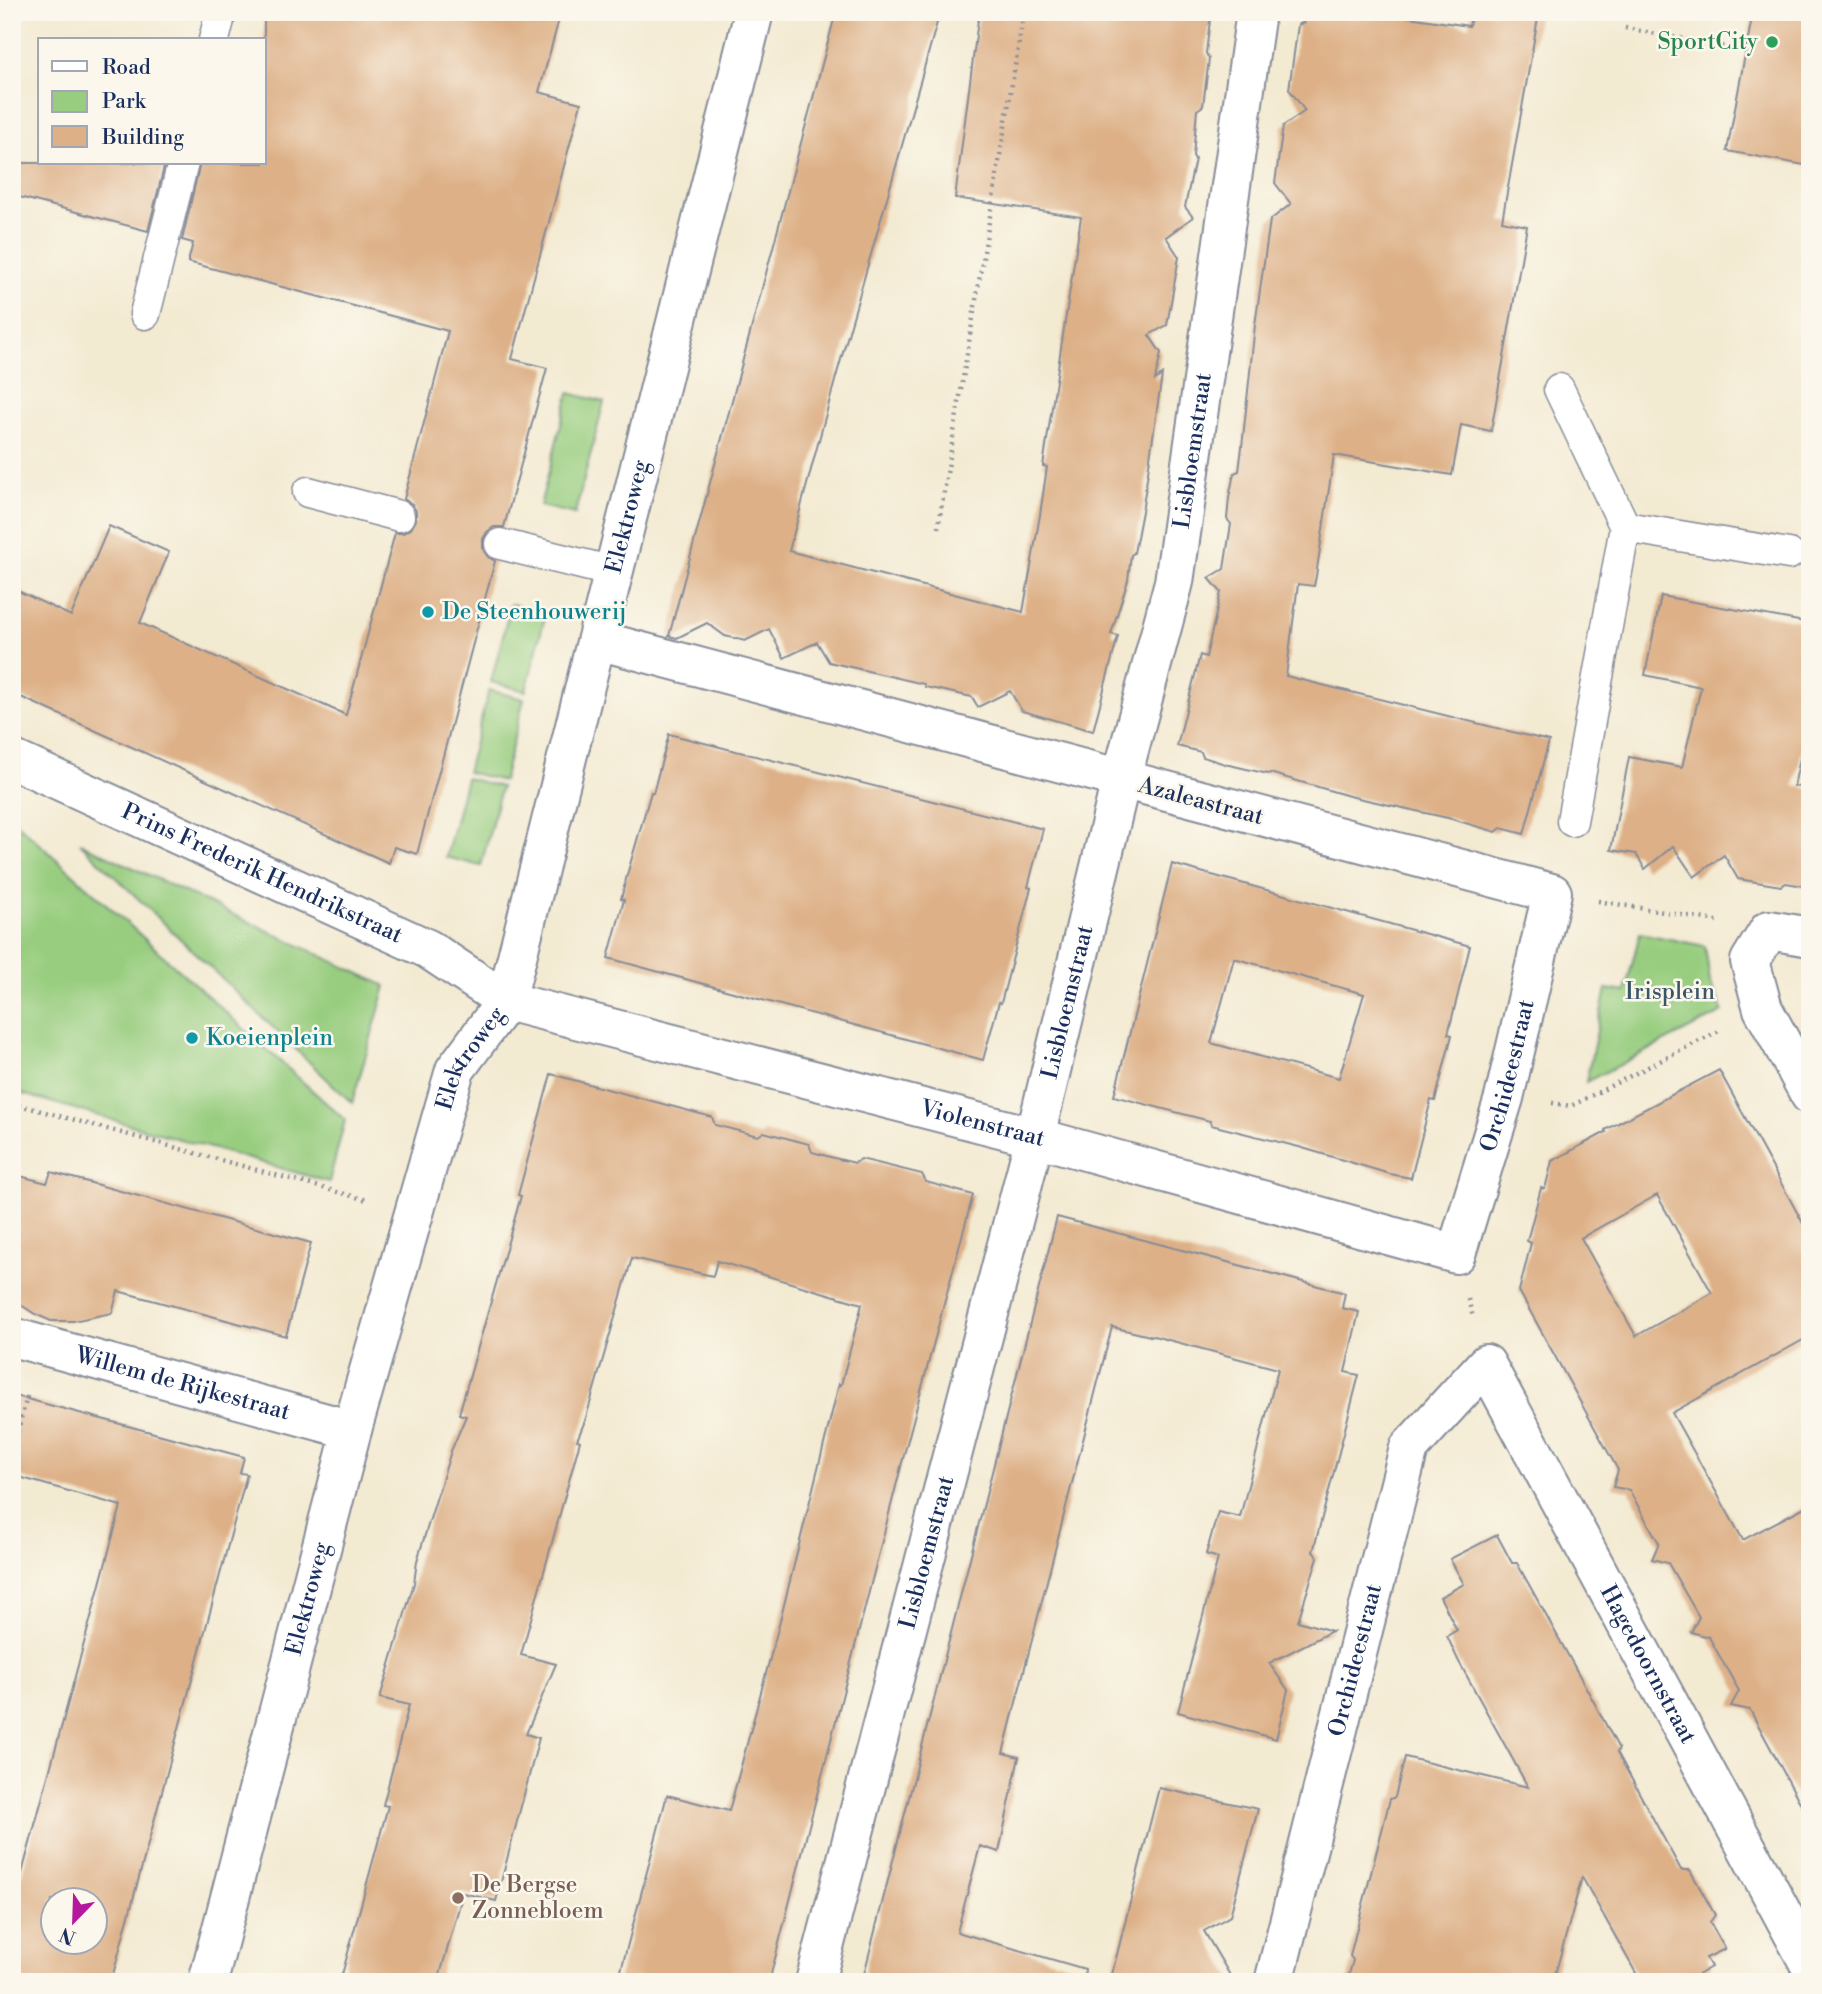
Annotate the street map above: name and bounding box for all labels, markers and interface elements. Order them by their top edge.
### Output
place label: SportCity [1657,28,1759,56]
marker: SportCity [1764,34,1780,50]
legend [38,38,266,164]
text: Road [102,55,151,81]
text: Park [102,89,147,115]
text: Building [101,125,184,151]
street label: Lisbloemstraat [1168,371,1218,531]
street label: Elektroweg [600,457,655,576]
place label: De Steenhouwerij [442,598,626,626]
marker: De Steenhouwerij [420,604,436,620]
street label: Azaleastraat [1135,771,1267,831]
street label: Prins Frederik Hendrikstraat [117,797,407,949]
street label: Lisbloemstraat [1035,922,1100,1082]
park label: Irisplein [1625,978,1715,1006]
street label: Orchideestraat [1474,997,1541,1155]
street label: Elektroweg [430,1001,511,1113]
place label: Koeienplein [206,1024,333,1052]
marker: Koeienplein [184,1030,200,1046]
street label: Violenstraat [916,1094,1048,1153]
street label: Willem de Rijkestraat [71,1341,293,1426]
street label: Lisbloemstraat [894,1473,960,1632]
street label: Elektroweg [280,1539,336,1658]
street label: Hagedoornstraat [1594,1580,1702,1749]
street label: Orchideestraat [1323,1581,1388,1739]
place label: De Bergse Zonnebloem [472,1871,604,1925]
north arrow [38,1885,108,1955]
marker: De Bergse Zonnebloem [450,1890,466,1906]
text: N [56,1922,79,1950]

